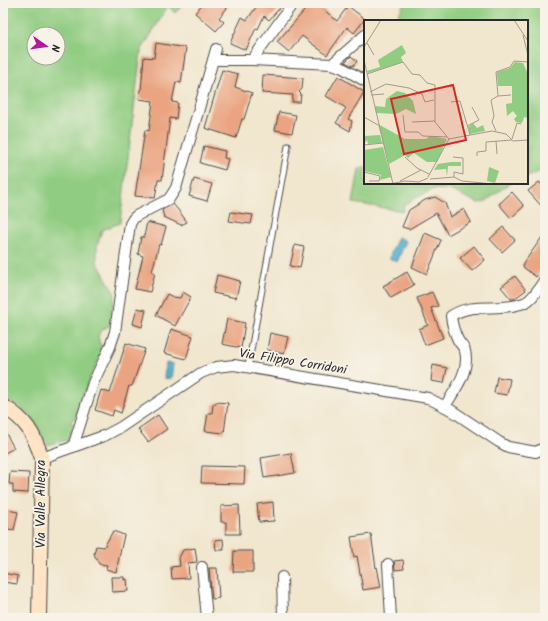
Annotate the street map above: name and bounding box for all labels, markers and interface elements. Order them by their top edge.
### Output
inset map [364,20,528,184]
north arrow [26,26,66,66]
text: N [45,43,64,53]
street label: Via Filippo Corridoni [238,343,349,381]
street label: Via Valle Allegra [31,460,52,548]

